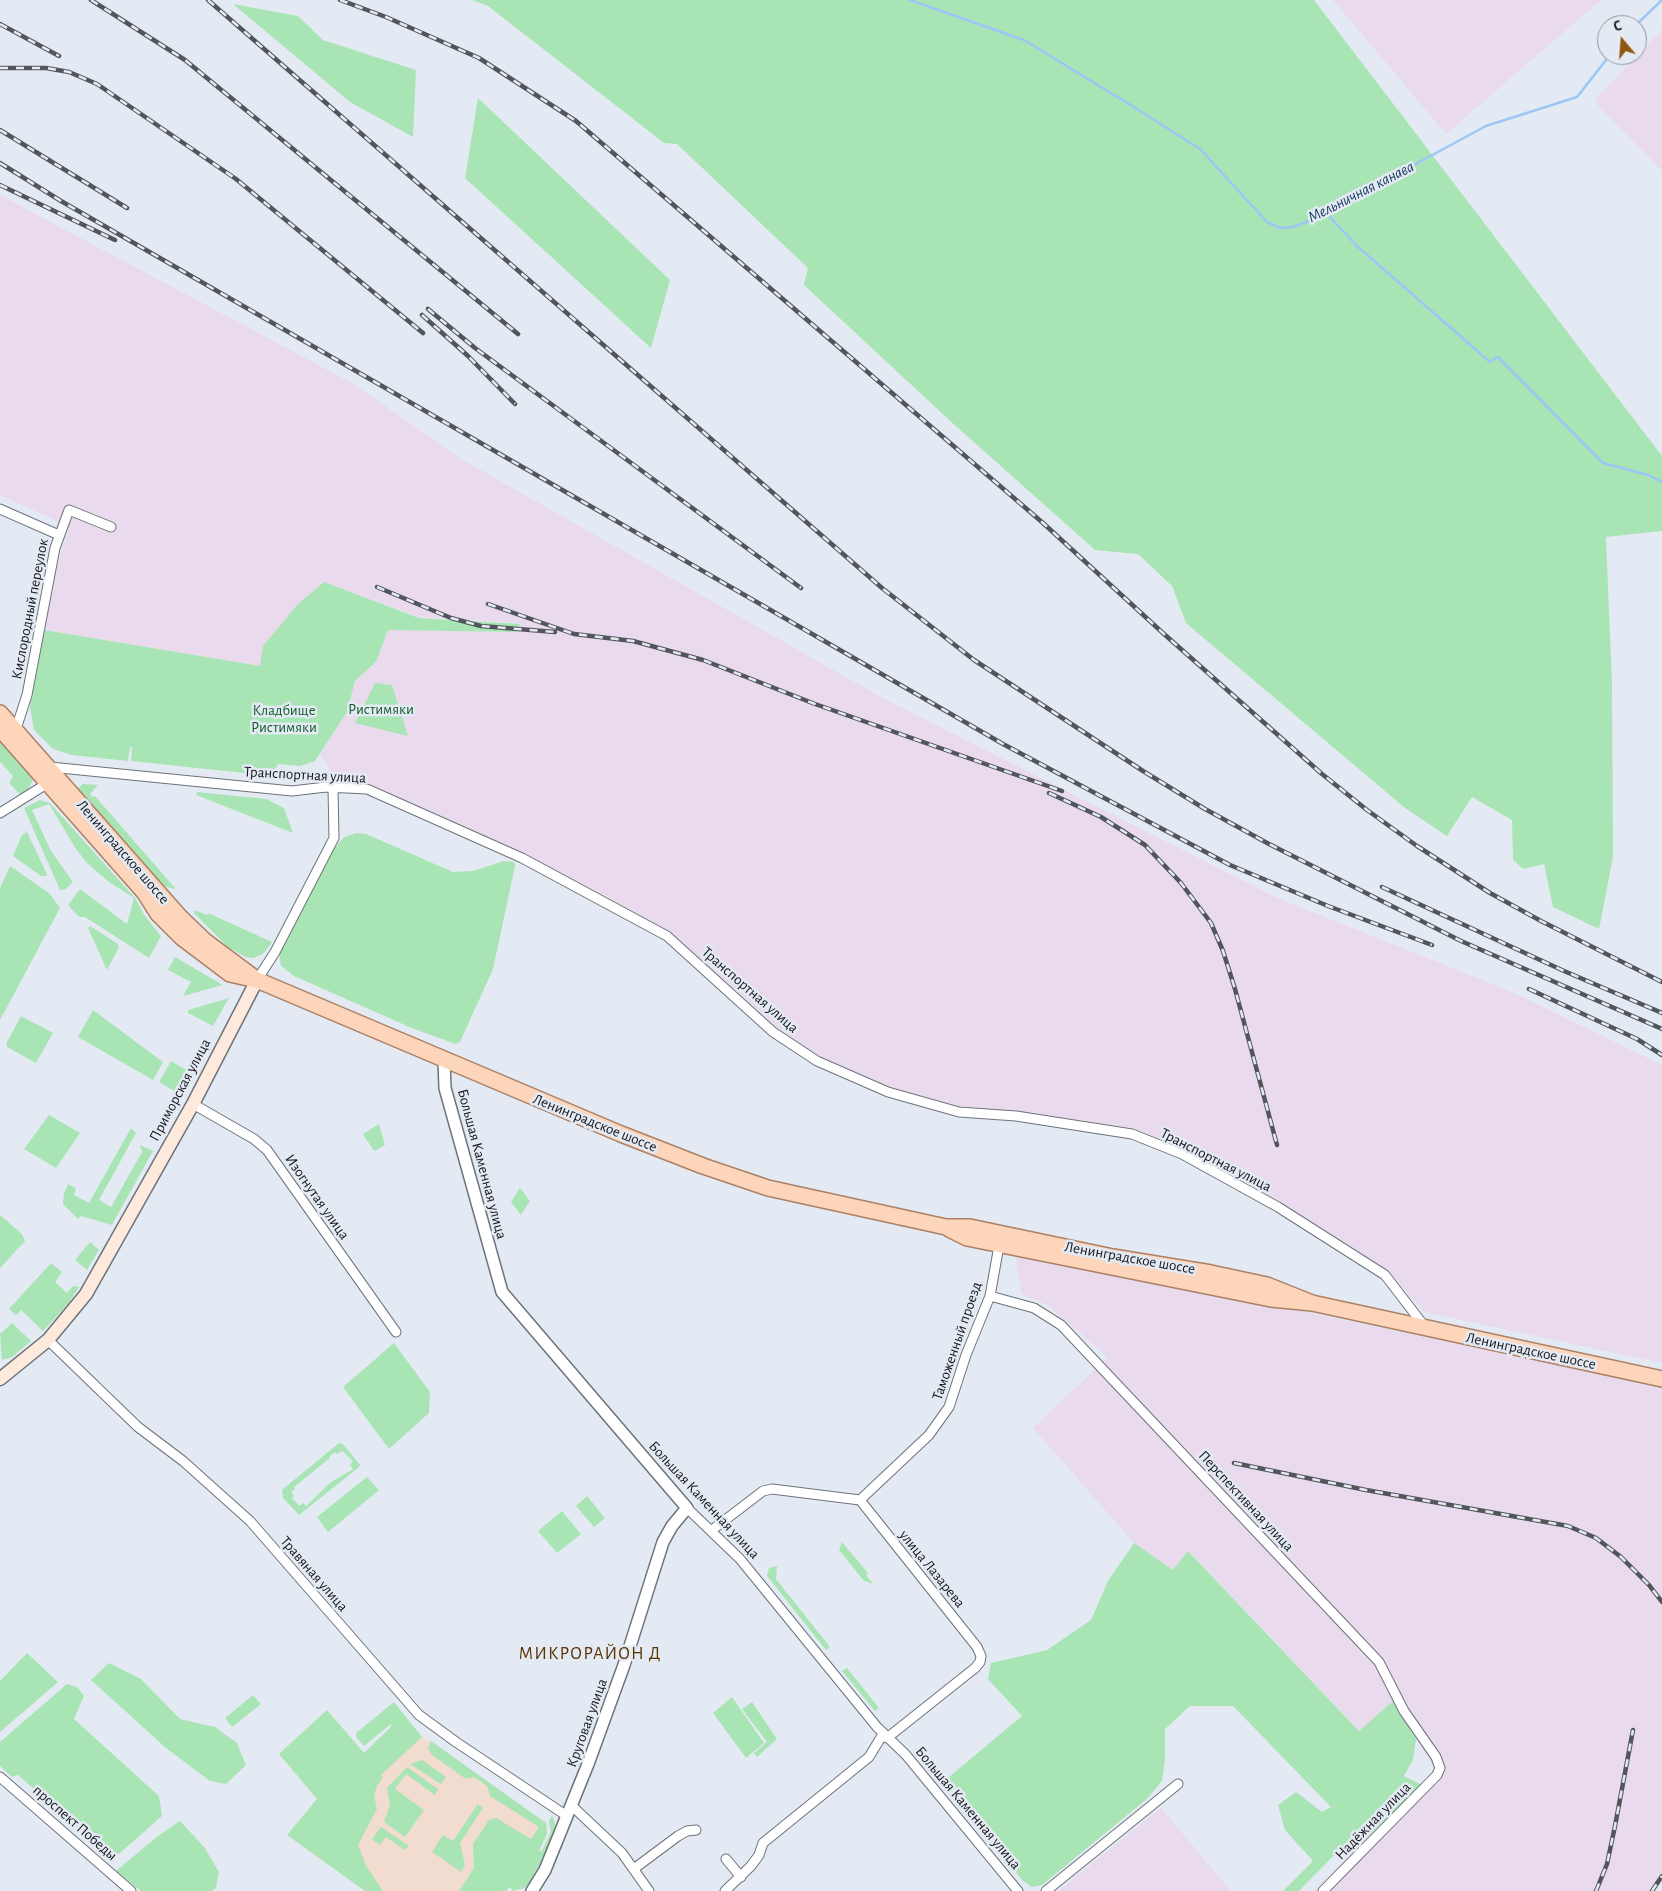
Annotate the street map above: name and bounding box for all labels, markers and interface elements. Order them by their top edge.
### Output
north arrow [1597,15,1647,65]
text: С [1612,19,1624,35]
water label: Мельничная канава [1305,157,1417,227]
street label: Кислородный переулок [8,537,52,681]
park label: Ристимяки [348,700,414,718]
park label: Кладбище Ристимяки [251,701,317,736]
street label: Транспортная улица [244,763,366,787]
street label: Ленинградское шоссе [73,796,173,908]
street label: Транспортная улица [698,943,802,1037]
street label: Приморская улица [145,1036,215,1144]
street label: Большая Каменная улица [453,1087,511,1241]
street label: Ленинградское шоссе [530,1090,660,1156]
street label: Транспортная улица [1157,1124,1275,1196]
street label: Изогнутая улица [281,1151,353,1243]
street label: Ленинградское шоссе [1063,1238,1197,1278]
street label: Таможенный проезд [928,1280,986,1402]
street label: Ленинградское шоссе [1464,1328,1598,1374]
street label: Большая Каменная улица [645,1437,763,1563]
street label: Перспективная улица [1195,1447,1297,1555]
street label: улица Лазарева [895,1526,969,1612]
street label: Травяная улица [276,1533,352,1615]
district label: МИКРОРАЙОН Д [517,1643,663,1665]
street label: Круговая улица [563,1676,611,1770]
street label: Большая Каменная улица [911,1743,1025,1873]
street label: Надёжная улица [1331,1778,1415,1864]
street label: проспект Победы [29,1781,121,1865]

